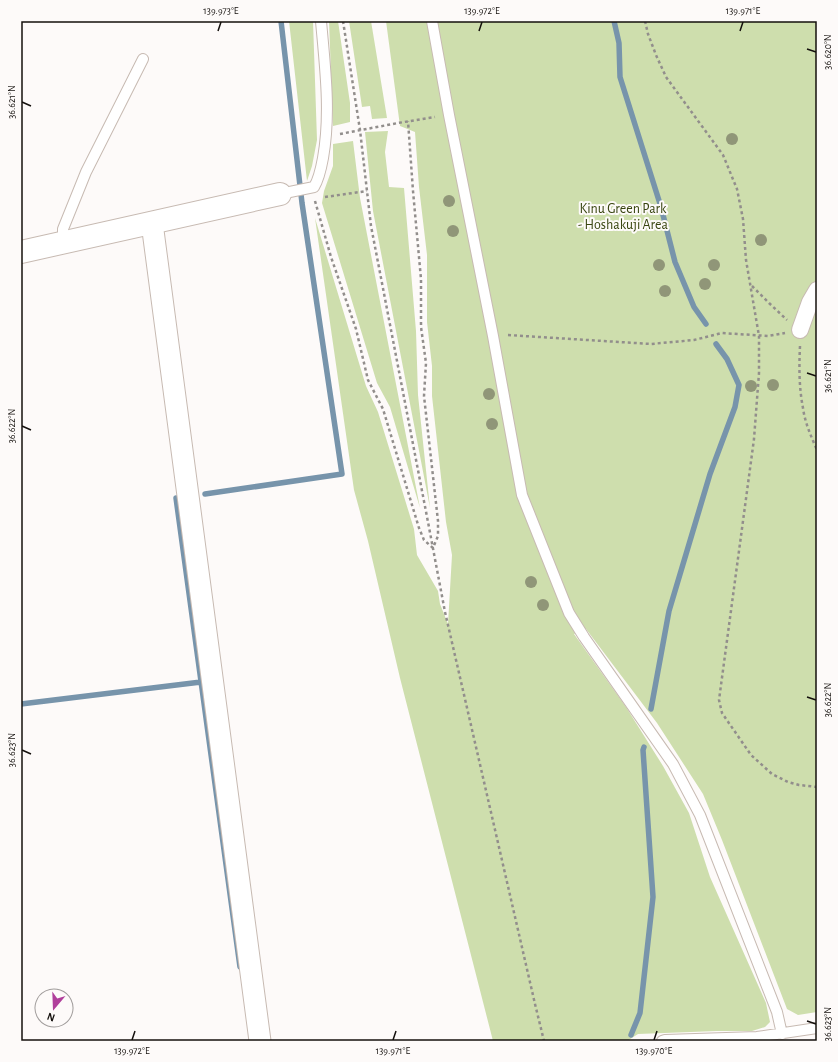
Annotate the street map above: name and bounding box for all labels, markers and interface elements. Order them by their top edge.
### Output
text: 139.973°E [203,6,239,16]
text: 139.972°E [464,6,500,16]
text: 139.971°E [726,6,760,16]
text: 36.620°N [823,34,833,70]
text: 36.621°N [7,85,17,119]
park label: Kinu Green Park - Hoshakuji Area [578,202,669,232]
text: 36.621°N [823,359,833,393]
text: 36.622°N [7,409,17,443]
text: 36.622°N [823,683,833,717]
text: 36.623°N [7,733,17,767]
north arrow [34,988,74,1028]
text: 36.623°N [823,1007,833,1041]
text: N [45,1011,56,1023]
text: 139.972°E [114,1046,150,1056]
text: 139.971°E [376,1046,410,1056]
text: 139.970°E [636,1046,672,1056]

